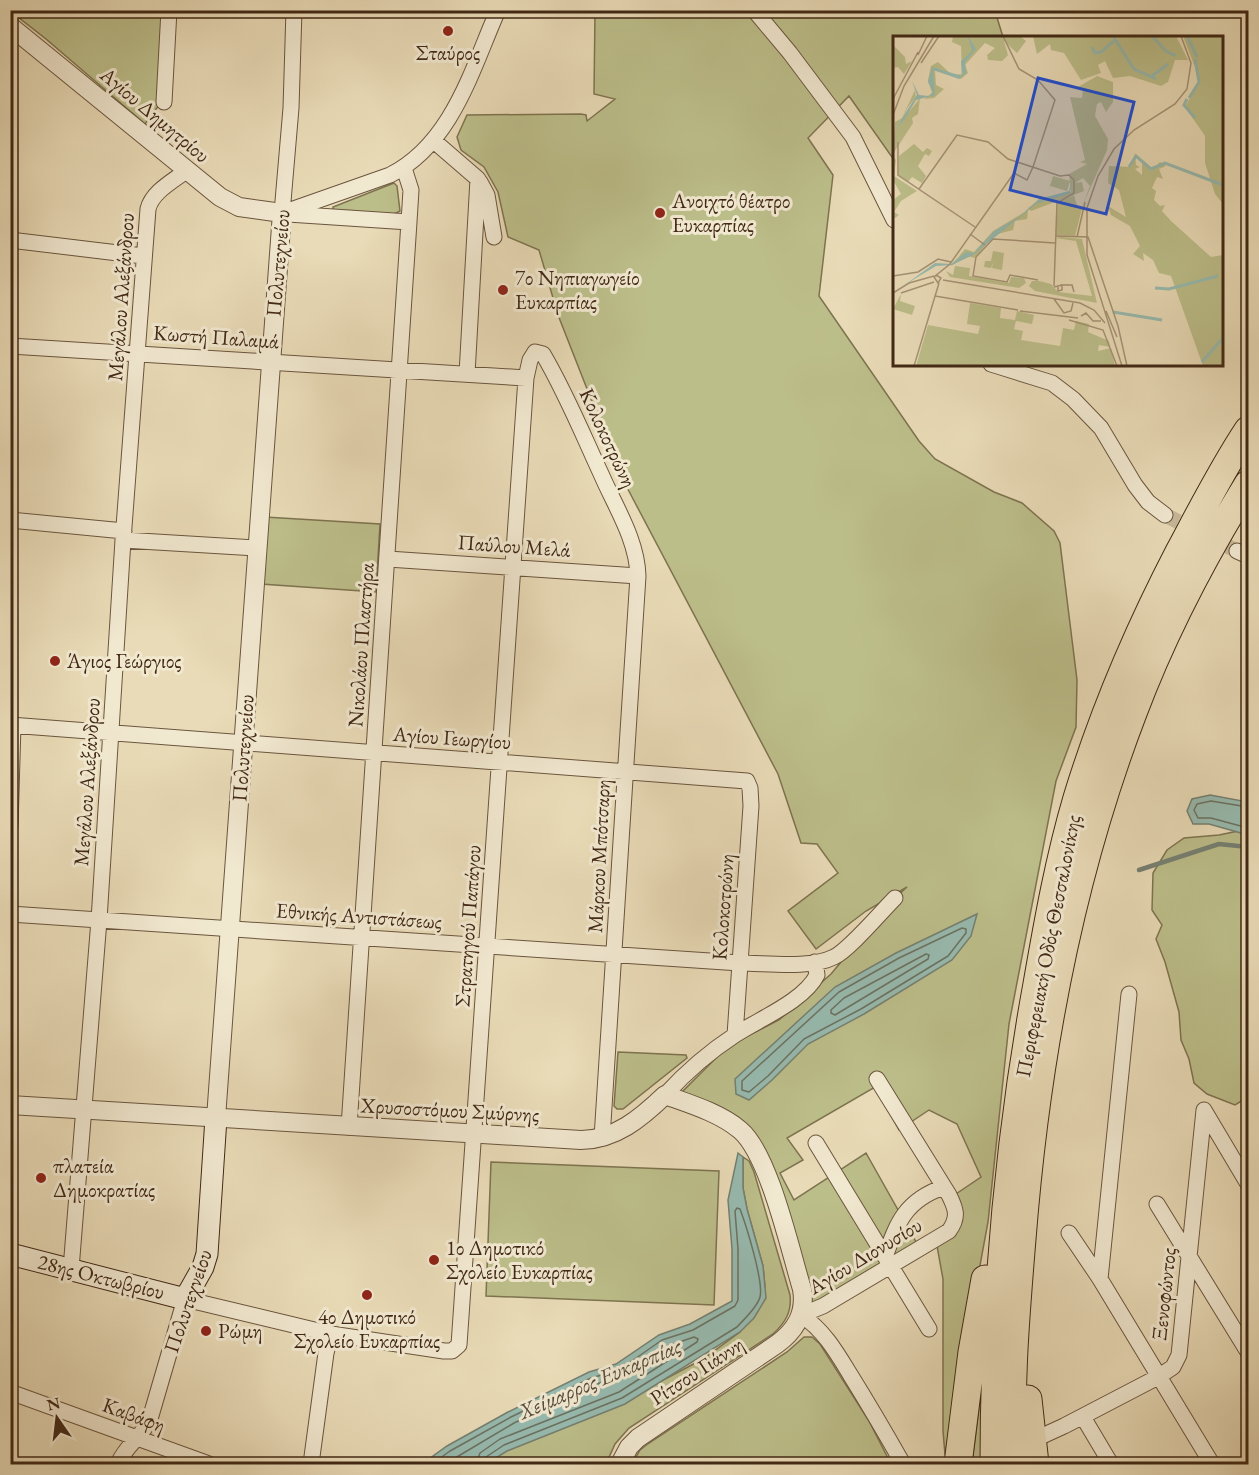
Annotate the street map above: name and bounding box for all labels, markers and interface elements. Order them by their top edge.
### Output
marker: Σταύρος [441,24,455,38]
inset map [893,36,1223,366]
place label: Σταύρος [416,39,480,66]
street label: Αγίου Δημητρίου [94,60,216,168]
place label: Ανοιχτό θέατρο Ευκαρπίας [671,187,790,238]
marker: Ανοιχτό θέατρο Ευκαρπίας [653,206,667,220]
street label: Πολυτεχνείου [259,208,296,318]
street label: Μεγάλου Αλεξάνδρου [101,212,140,382]
place label: 7ο Νηπιαγωγείο Ευκαρπίας [515,264,640,315]
marker: 7ο Νηπιαγωγείο Ευκαρπίας [496,283,510,297]
street label: Κωστή Παλαμά [152,319,280,354]
street label: Κολοκοτρώνη [574,384,643,492]
street label: Παύλου Μελά [457,528,572,563]
street label: Νικολάου Πλαστήρα [341,562,380,728]
place label: Άγιος Γεώργιος [66,647,182,674]
marker: Άγιος Γεώργιος [48,654,62,668]
street label: Πολυτεχνείου [225,693,260,803]
street label: Μεγάλου Αλεξάνδρου [67,697,106,867]
street label: Αγίου Γεωργίου [391,720,512,755]
street label: Μάρκου Μπότσαρη [581,778,616,934]
street label: Περιφερειακή Οδός Θεσσαλονίκης [1009,812,1086,1079]
street label: Στρατηγού Παπάγου [448,844,487,1008]
street label: Κολοκοτρώνη [705,853,740,961]
street label: Εθνικής Αντιστάσεως [275,896,443,935]
street label: Χρυσοστόμου Σμύρνης [359,1091,540,1128]
place label: πλατεία Δημοκρατίας [53,1152,155,1203]
marker: πλατεία Δημοκρατίας [34,1171,48,1185]
street label: Αγίου Διονυσίου [802,1211,927,1301]
place label: 1ο Δημοτικό Σχολείο Ευκαρπίας [446,1234,593,1285]
street label: Πολυτεχνείου [157,1246,218,1356]
street label: Ξενοφώντος [1145,1246,1182,1342]
street label: 28ης Οκτωβρίου [35,1248,167,1305]
marker: 1ο Δημοτικό Σχολείο Ευκαρπίας [427,1253,441,1267]
marker: 4ο Δημοτικό Σχολείο Ευκαρπίας [360,1288,374,1302]
place label: 4ο Δημοτικό Σχολείο Ευκαρπίας [294,1303,440,1354]
place label: Ρώμη [218,1317,262,1344]
marker: Ρώμη [199,1324,213,1338]
street label: Ρίτσου Γιάννη [645,1330,749,1411]
water label: Χείμαρρος Ευκαρπίας [512,1331,686,1427]
north arrow [27,1388,87,1448]
street label: Καβάφη [99,1391,169,1438]
text: N [45,1392,62,1416]

